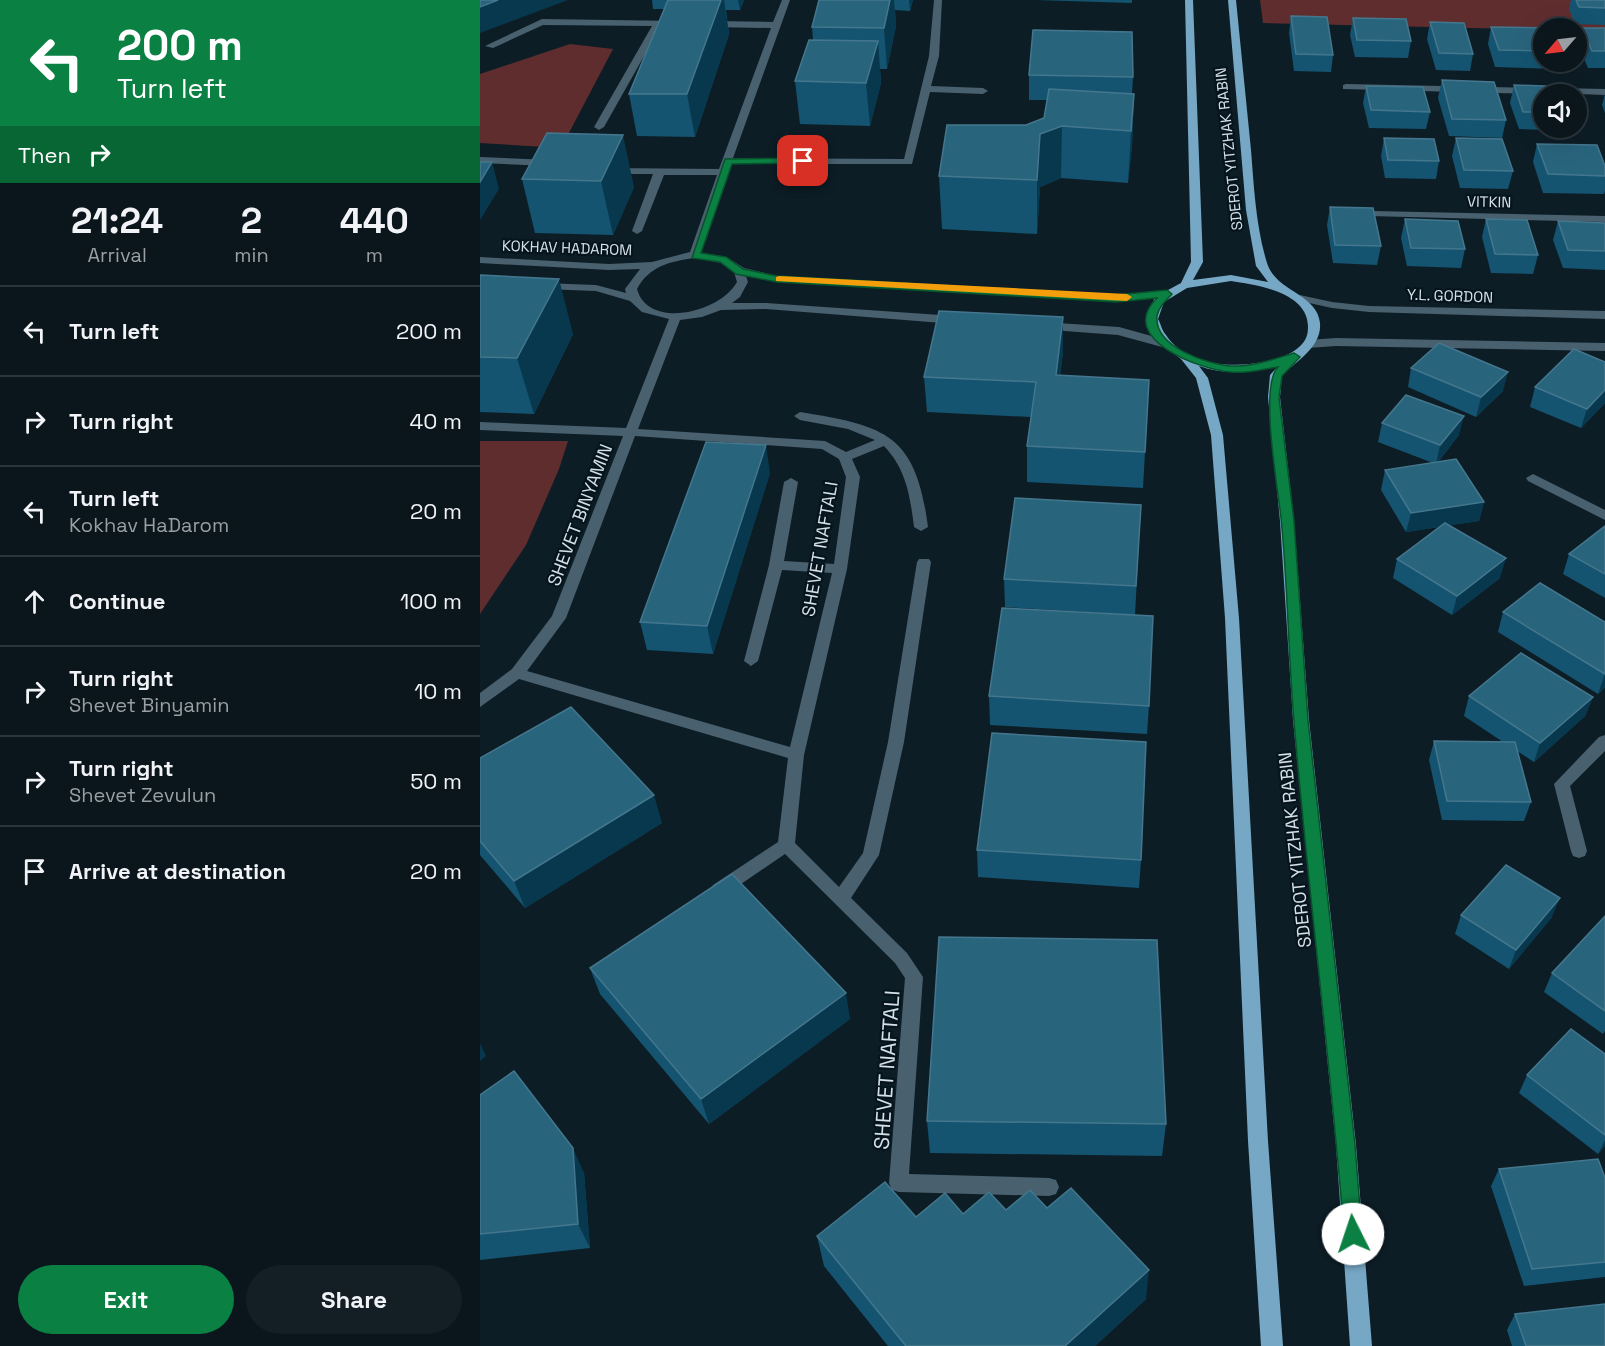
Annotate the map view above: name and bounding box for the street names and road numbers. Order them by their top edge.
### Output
street label: SDEROT YITZHAK RABIN [1210,67,1247,231]
street label: VITKIN [1467,192,1511,211]
street label: KOKHAV HADAROM [502,236,632,259]
street label: Y.L. GORDON [1407,285,1493,306]
street label: SHEVET BINYAMIN [542,441,617,589]
street label: SHEVET NAFTALI [796,480,843,618]
street label: SDEROT YITZHAK RABIN [1273,751,1316,949]
street label: SHEVET NAFTALI [867,989,906,1151]

